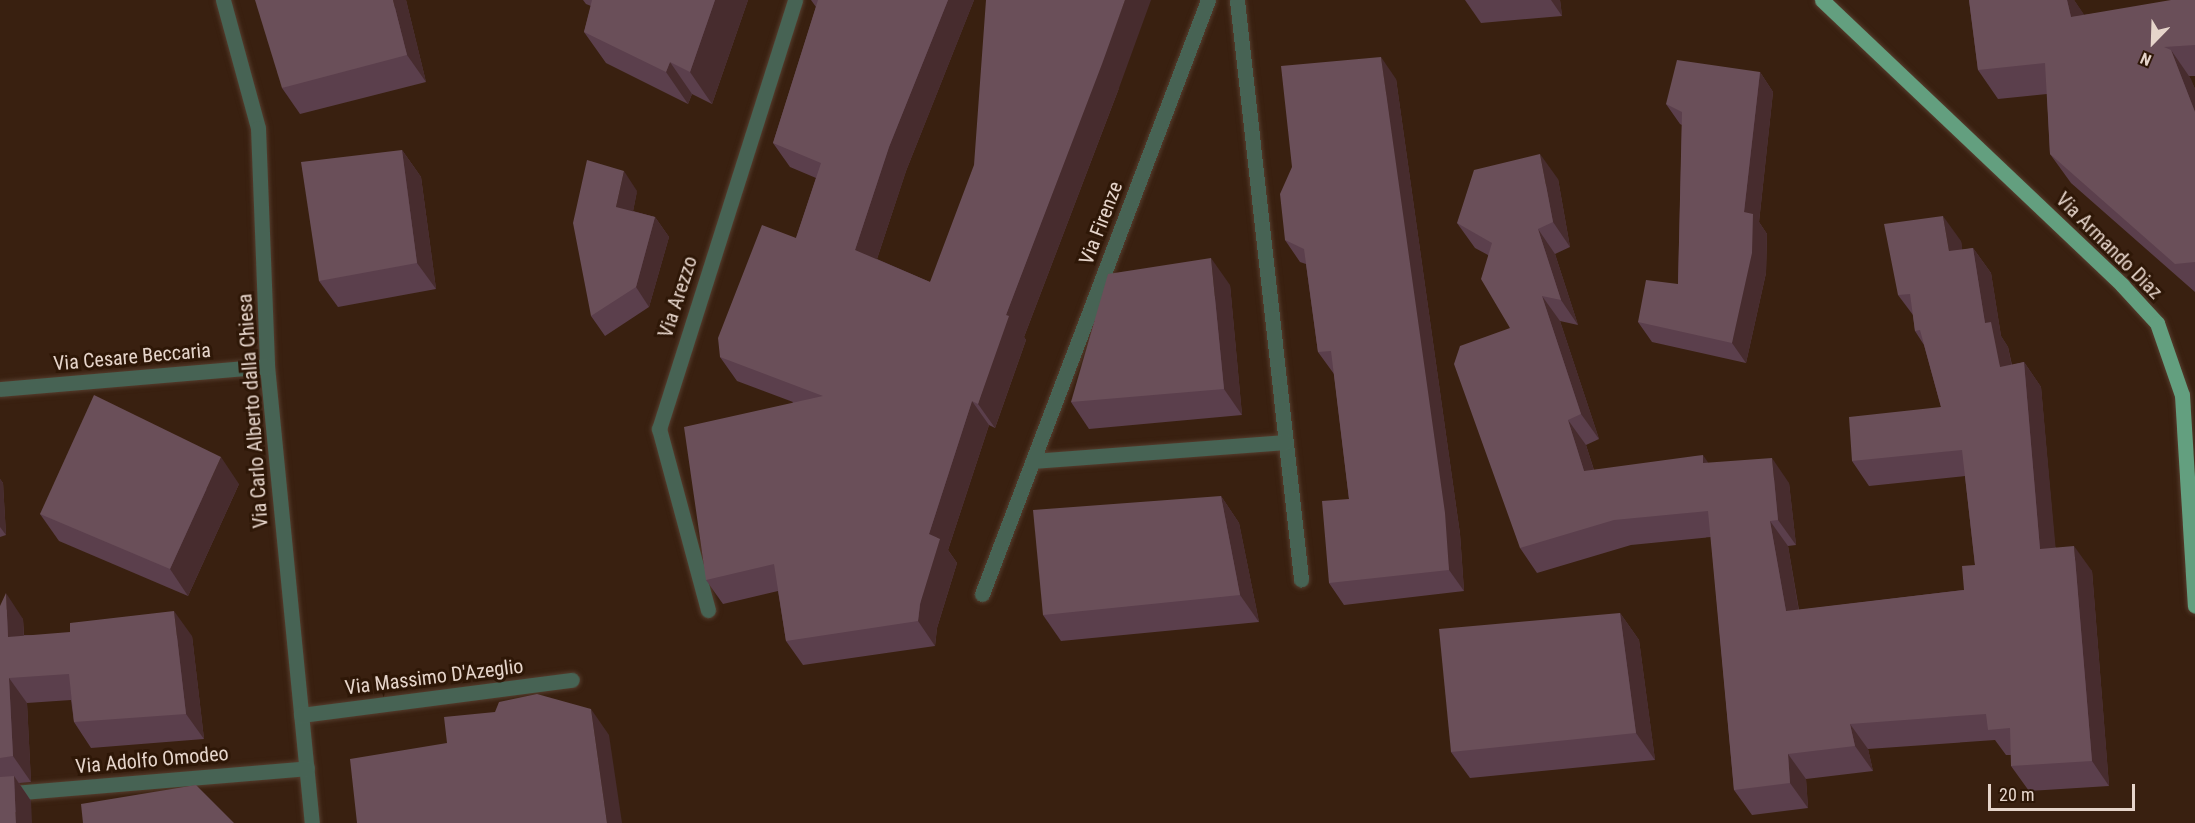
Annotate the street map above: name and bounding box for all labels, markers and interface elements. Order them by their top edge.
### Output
north arrow [2123,12,2183,72]
text: N [2138,48,2154,70]
street label: Via Firenze [1074,178,1128,268]
street label: Via Armando Diaz [2051,188,2167,304]
street label: Via Arezzo [654,253,702,341]
street label: Via Carlo Alberto dalla Chiesa [233,293,273,529]
street label: Via Cesare Beccaria [52,338,212,376]
street label: Via Massimo D'Azeglio [343,654,525,700]
street label: Via Adolfo Omodeo [75,741,229,779]
scale bar [1991,772,2138,810]
text: 20 m [1999,784,2034,805]

